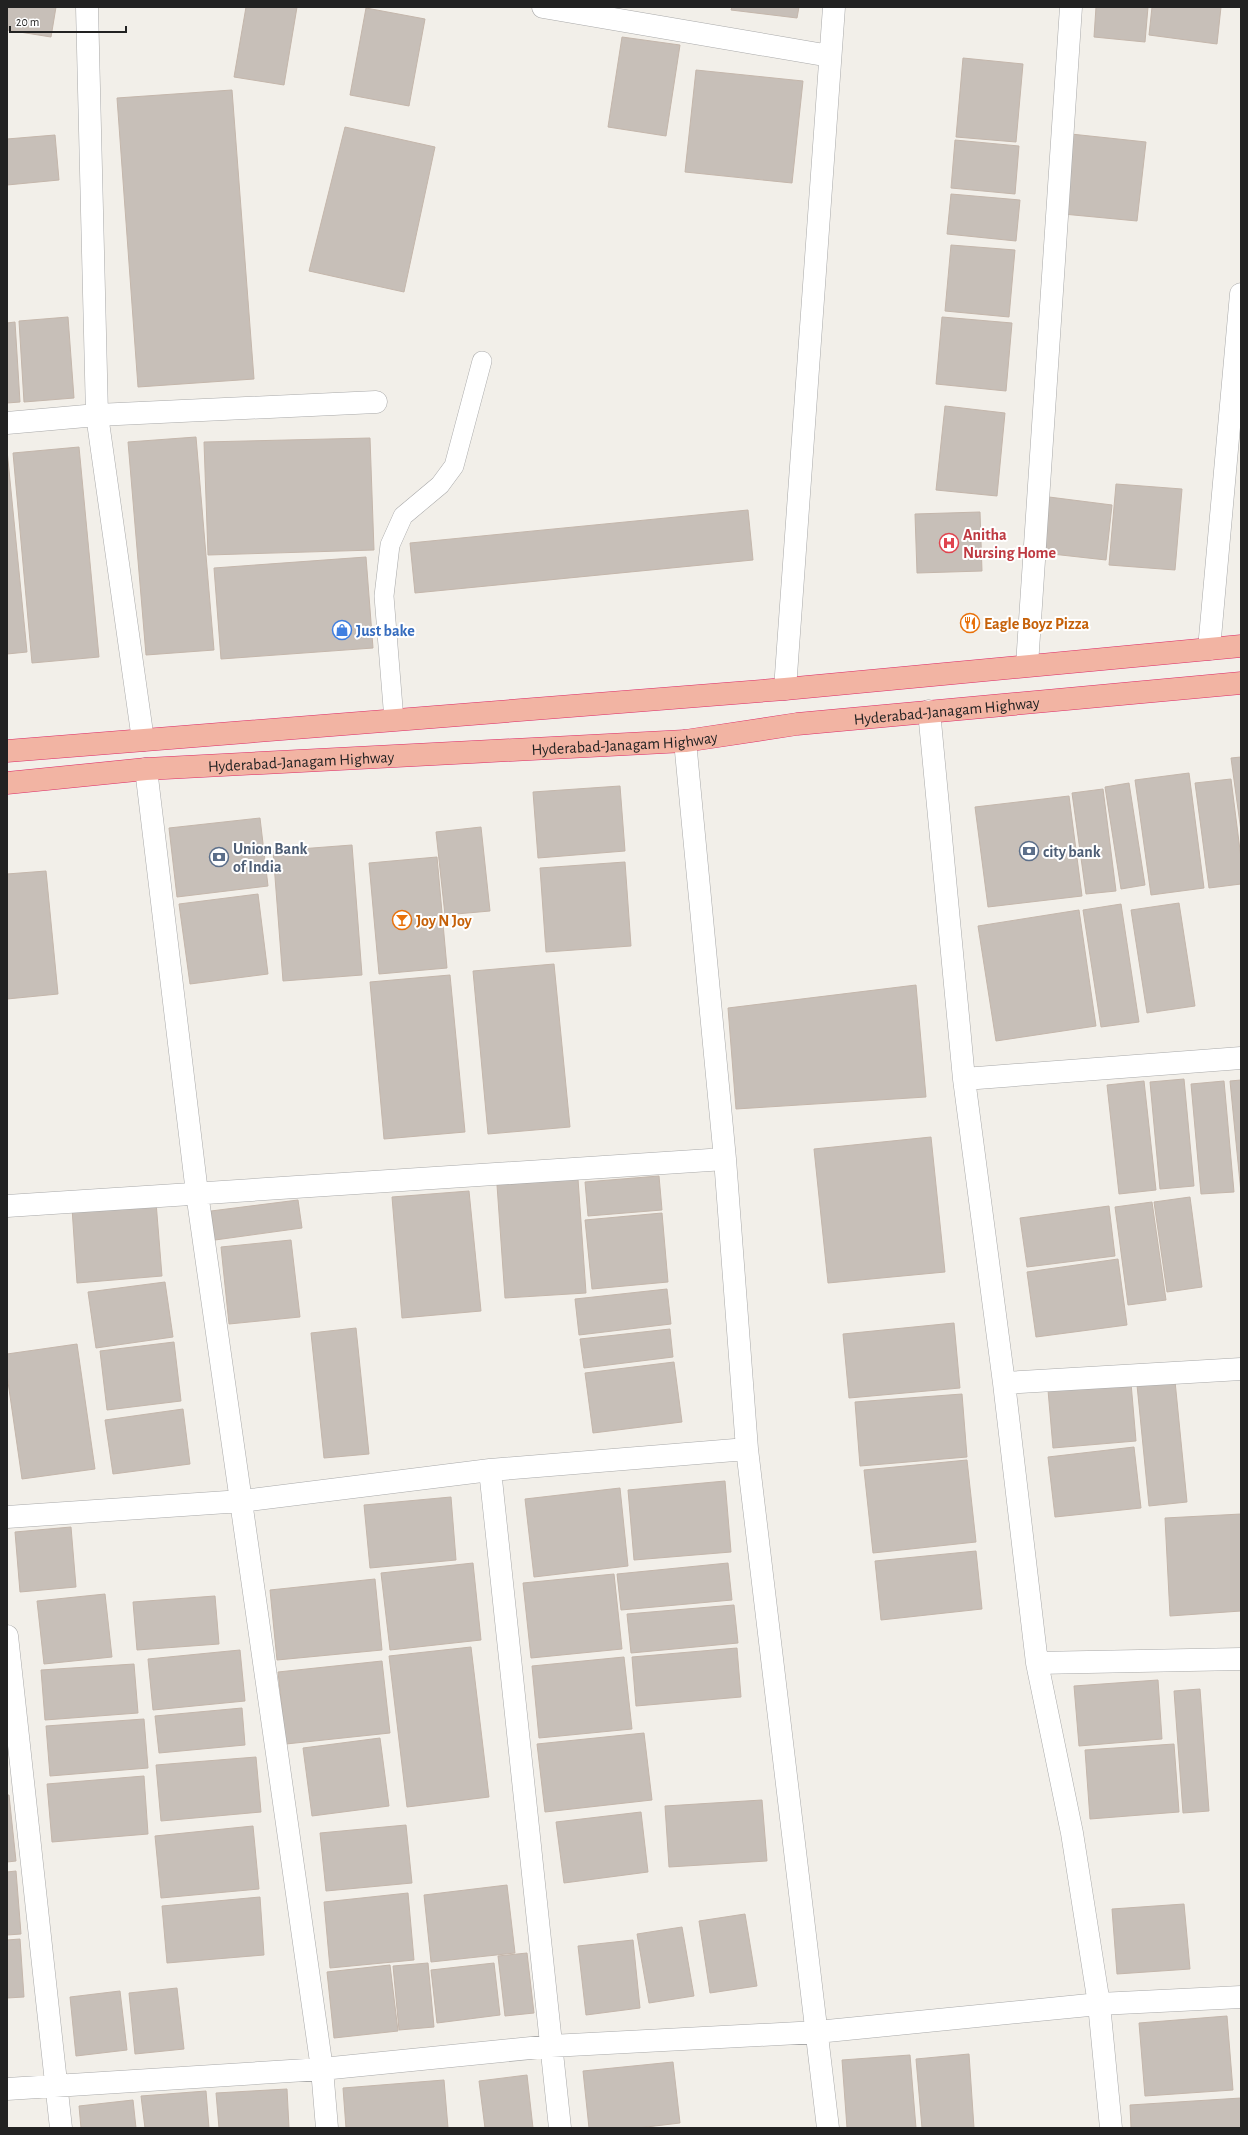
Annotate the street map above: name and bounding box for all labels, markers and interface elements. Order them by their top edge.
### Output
scale bar [10,8,126,34]
text: 20 m [16,16,39,28]
place label: Anitha Nursing Home [963,527,1057,561]
hospital icon: Anitha Nursing Home [938,532,960,554]
restaurant icon: Eagle Boyz Pizza [959,612,981,634]
place label: Eagle Boyz Pizza [984,616,1090,633]
shop icon: Just bake [331,619,353,641]
place label: Just bake [356,623,415,639]
street label: Hyderabad-Janagam Highway [853,695,1041,728]
street label: Hyderabad-Janagam Highway [531,729,719,758]
street label: Hyderabad-Janagam Highway [208,749,395,775]
bank icon: city bank [1018,840,1040,862]
place label: Union Bank of India [233,841,308,875]
place label: city bank [1043,844,1101,861]
bank icon: Union Bank of India [208,846,230,868]
bar icon: Joy N Joy [391,909,413,931]
place label: Joy N Joy [416,913,473,930]

